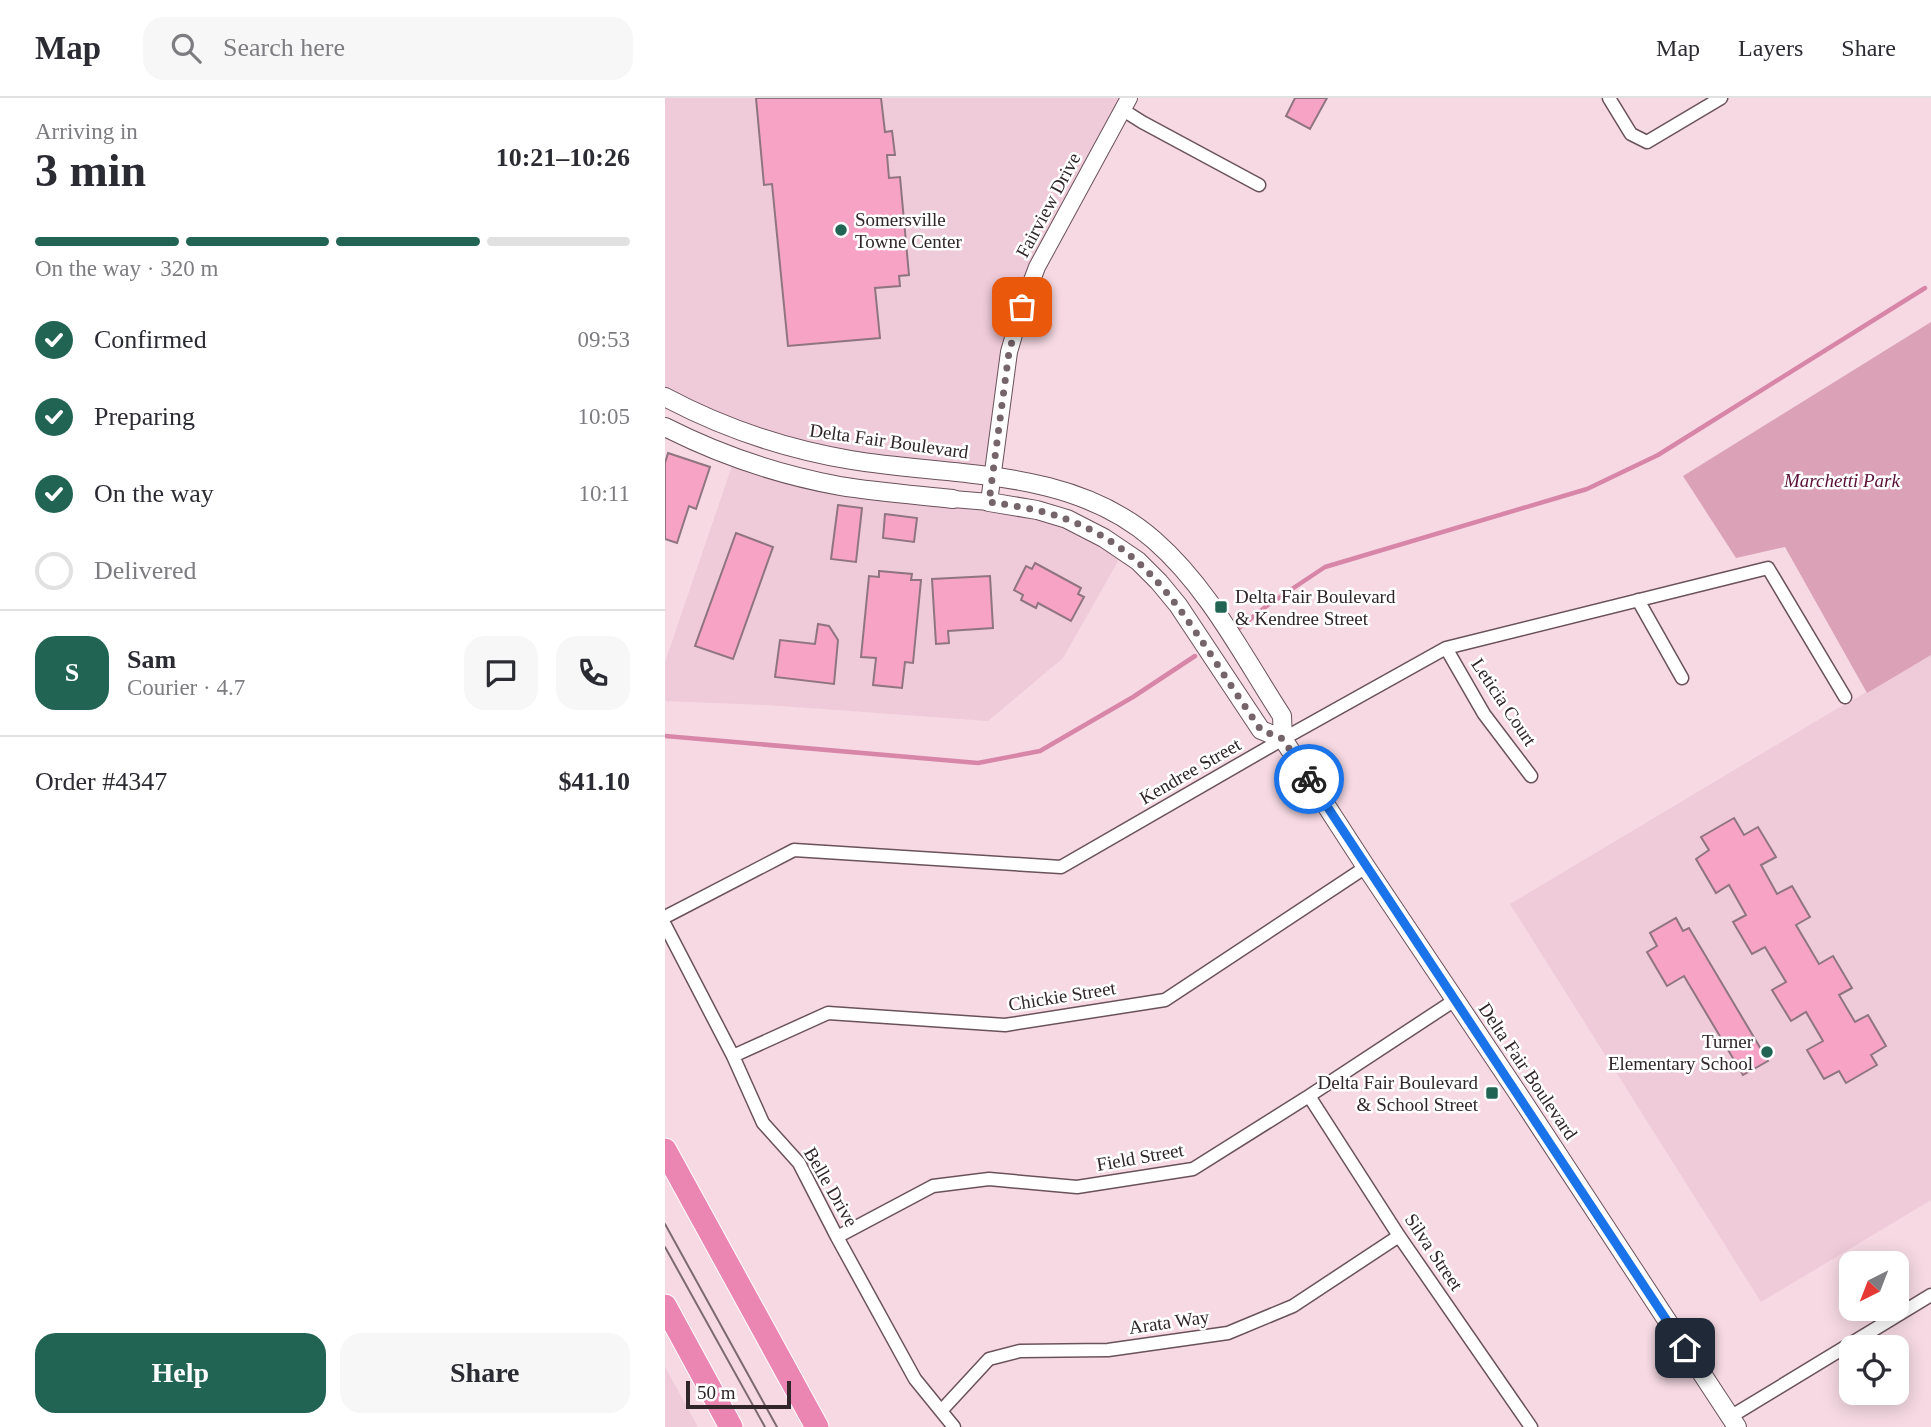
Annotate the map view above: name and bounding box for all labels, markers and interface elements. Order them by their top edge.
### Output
search box [143,17,633,80]
icon: search [167,29,205,67]
text: Map [35,30,101,66]
text: Search here [223,33,345,62]
text: Map [1656,35,1700,61]
text: Layers [1738,35,1803,61]
text: Share [1841,35,1896,61]
text: Arriving in [35,119,138,144]
text: 10:21–10:26 [496,143,630,172]
text: 3 min [35,145,146,196]
street label: Fairview Drive [1012,149,1084,261]
place label: Somersville Towne Center [855,209,963,252]
marker: Somersville Towne Center [833,222,849,238]
text: On the way · 320 m [35,256,218,281]
pin [992,277,1052,337]
icon: bag [1003,288,1041,326]
icon: check [35,321,73,359]
text: Confirmed [94,325,207,354]
text: 09:53 [578,327,630,352]
icon: check [35,398,73,436]
text: Preparing [94,402,195,431]
text: 10:05 [578,404,630,429]
street label: Delta Fair Boulevard [808,419,970,463]
park label: Marchetti Park [1783,470,1901,491]
icon: check [35,475,73,513]
text: On the way [94,479,214,508]
text: 10:11 [578,481,630,506]
text: Delivered [94,556,197,585]
place label: Delta Fair Boulevard & Kendree Street [1235,586,1396,629]
marker: Delta Fair Boulevard & Kendree Street [1213,599,1229,615]
button: chat [464,636,538,710]
button: phone [556,636,630,710]
text: Sam [127,645,176,674]
street label: Leticia Court [1467,654,1541,750]
text: S [65,658,79,687]
text: Courier · 4.7 [127,675,245,700]
street label: Kendree Street [1136,733,1245,808]
courier [1274,744,1344,814]
icon: bike [1290,760,1328,798]
text: Order #4347 [35,767,167,796]
text: $41.10 [559,767,630,796]
street label: Chickie Street [1007,977,1118,1015]
street label: Delta Fair Boulevard [1474,999,1582,1144]
place label: Turner Elementary School [1608,1031,1754,1074]
marker: Turner Elementary School [1759,1044,1775,1060]
place label: Delta Fair Boulevard & School Street [1318,1072,1479,1115]
marker: Delta Fair Boulevard & School Street [1484,1085,1500,1101]
street label: Field Street [1095,1139,1186,1175]
street label: Belle Drive [800,1144,862,1230]
street label: Silva Street [1401,1210,1468,1295]
north arrow [1839,1251,1909,1321]
map controls [1839,1251,1909,1405]
street label: Arata Way [1127,1306,1211,1338]
pin [1655,1318,1715,1378]
icon: home [1666,1329,1704,1367]
button: Help [35,1333,326,1413]
button: Share [340,1333,630,1413]
button: locate [1839,1335,1909,1405]
scale bar [686,1378,791,1410]
text: 50 m [697,1382,736,1403]

